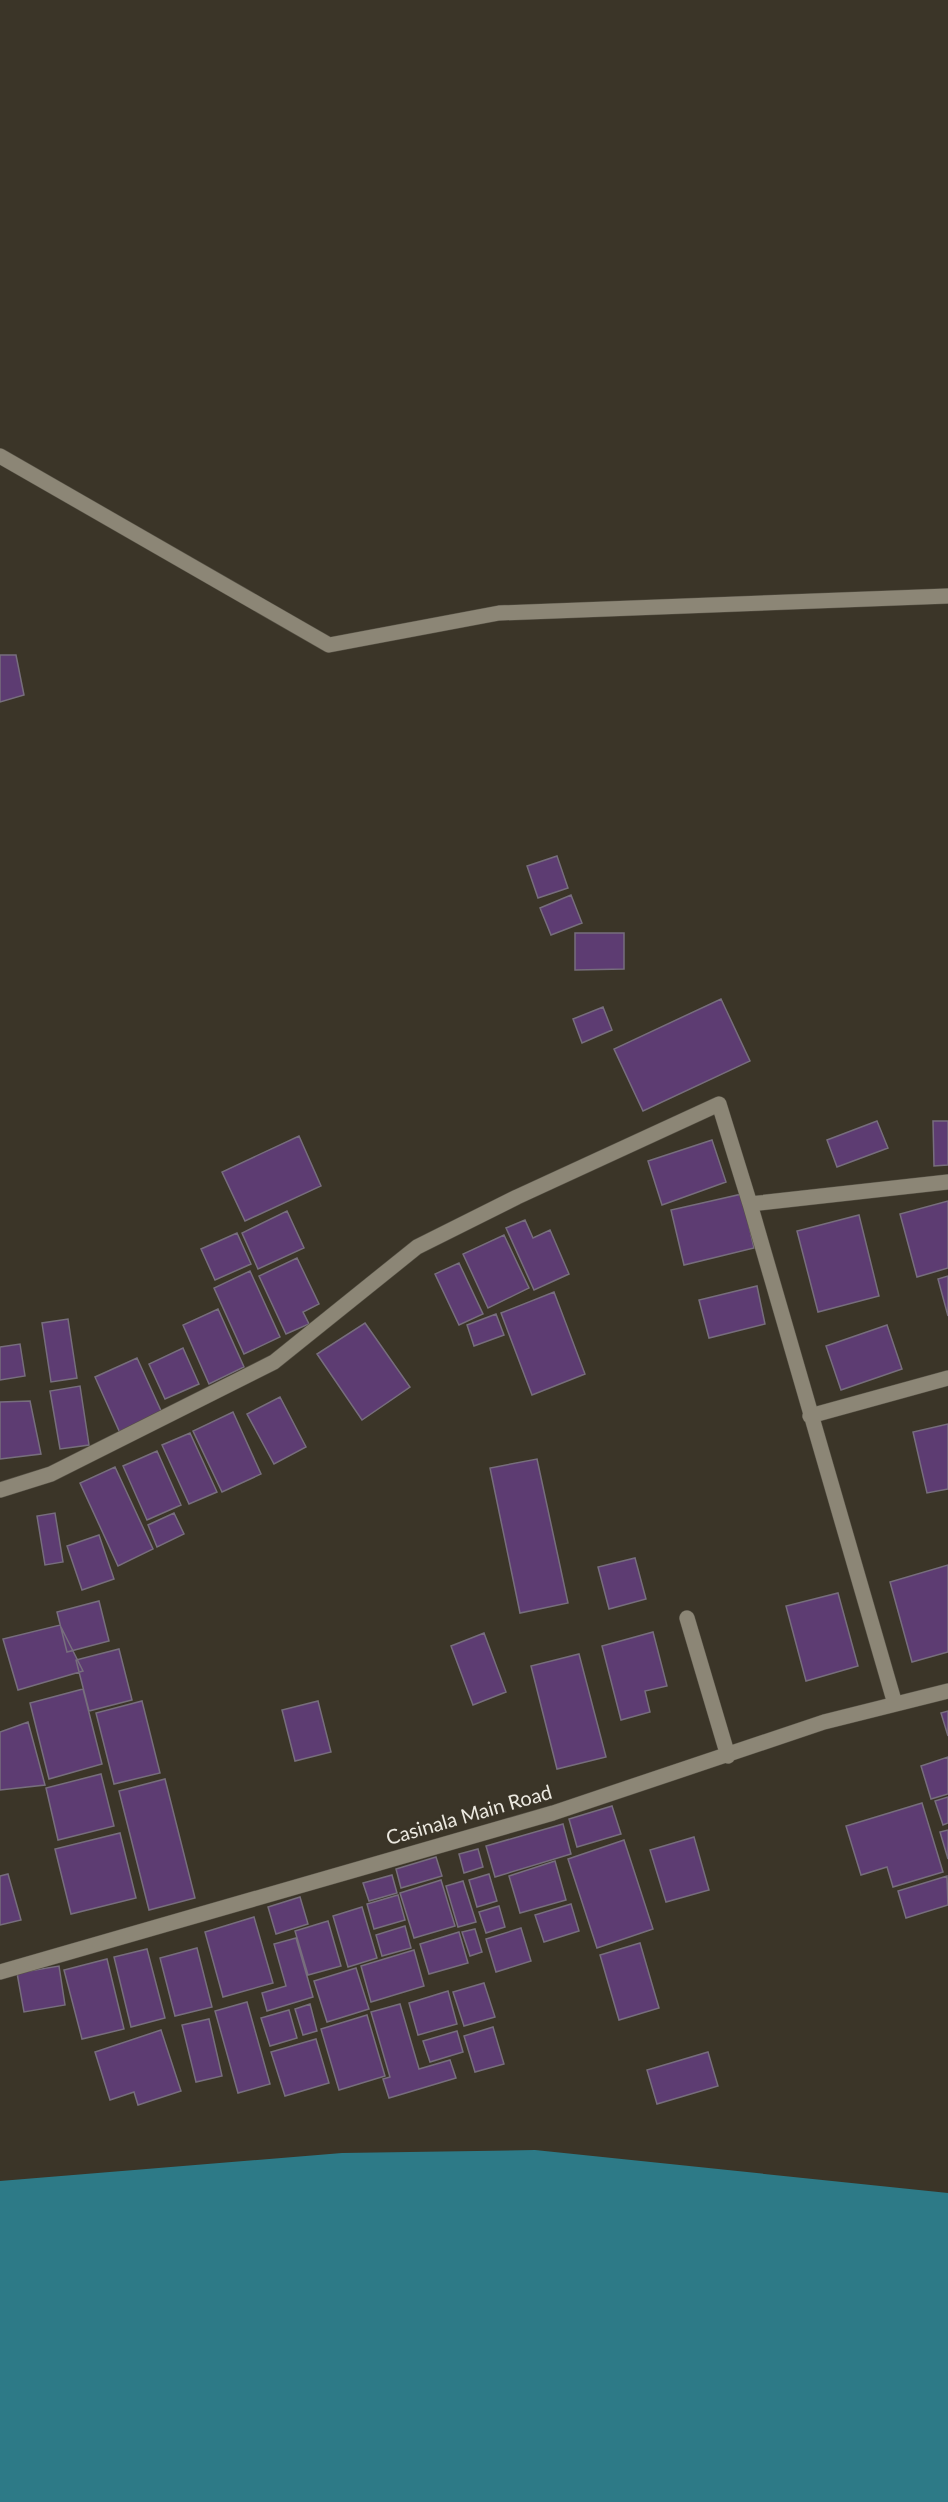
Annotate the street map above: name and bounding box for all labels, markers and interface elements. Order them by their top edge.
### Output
street label: Casinala Main Road [383,1779,554,1849]

